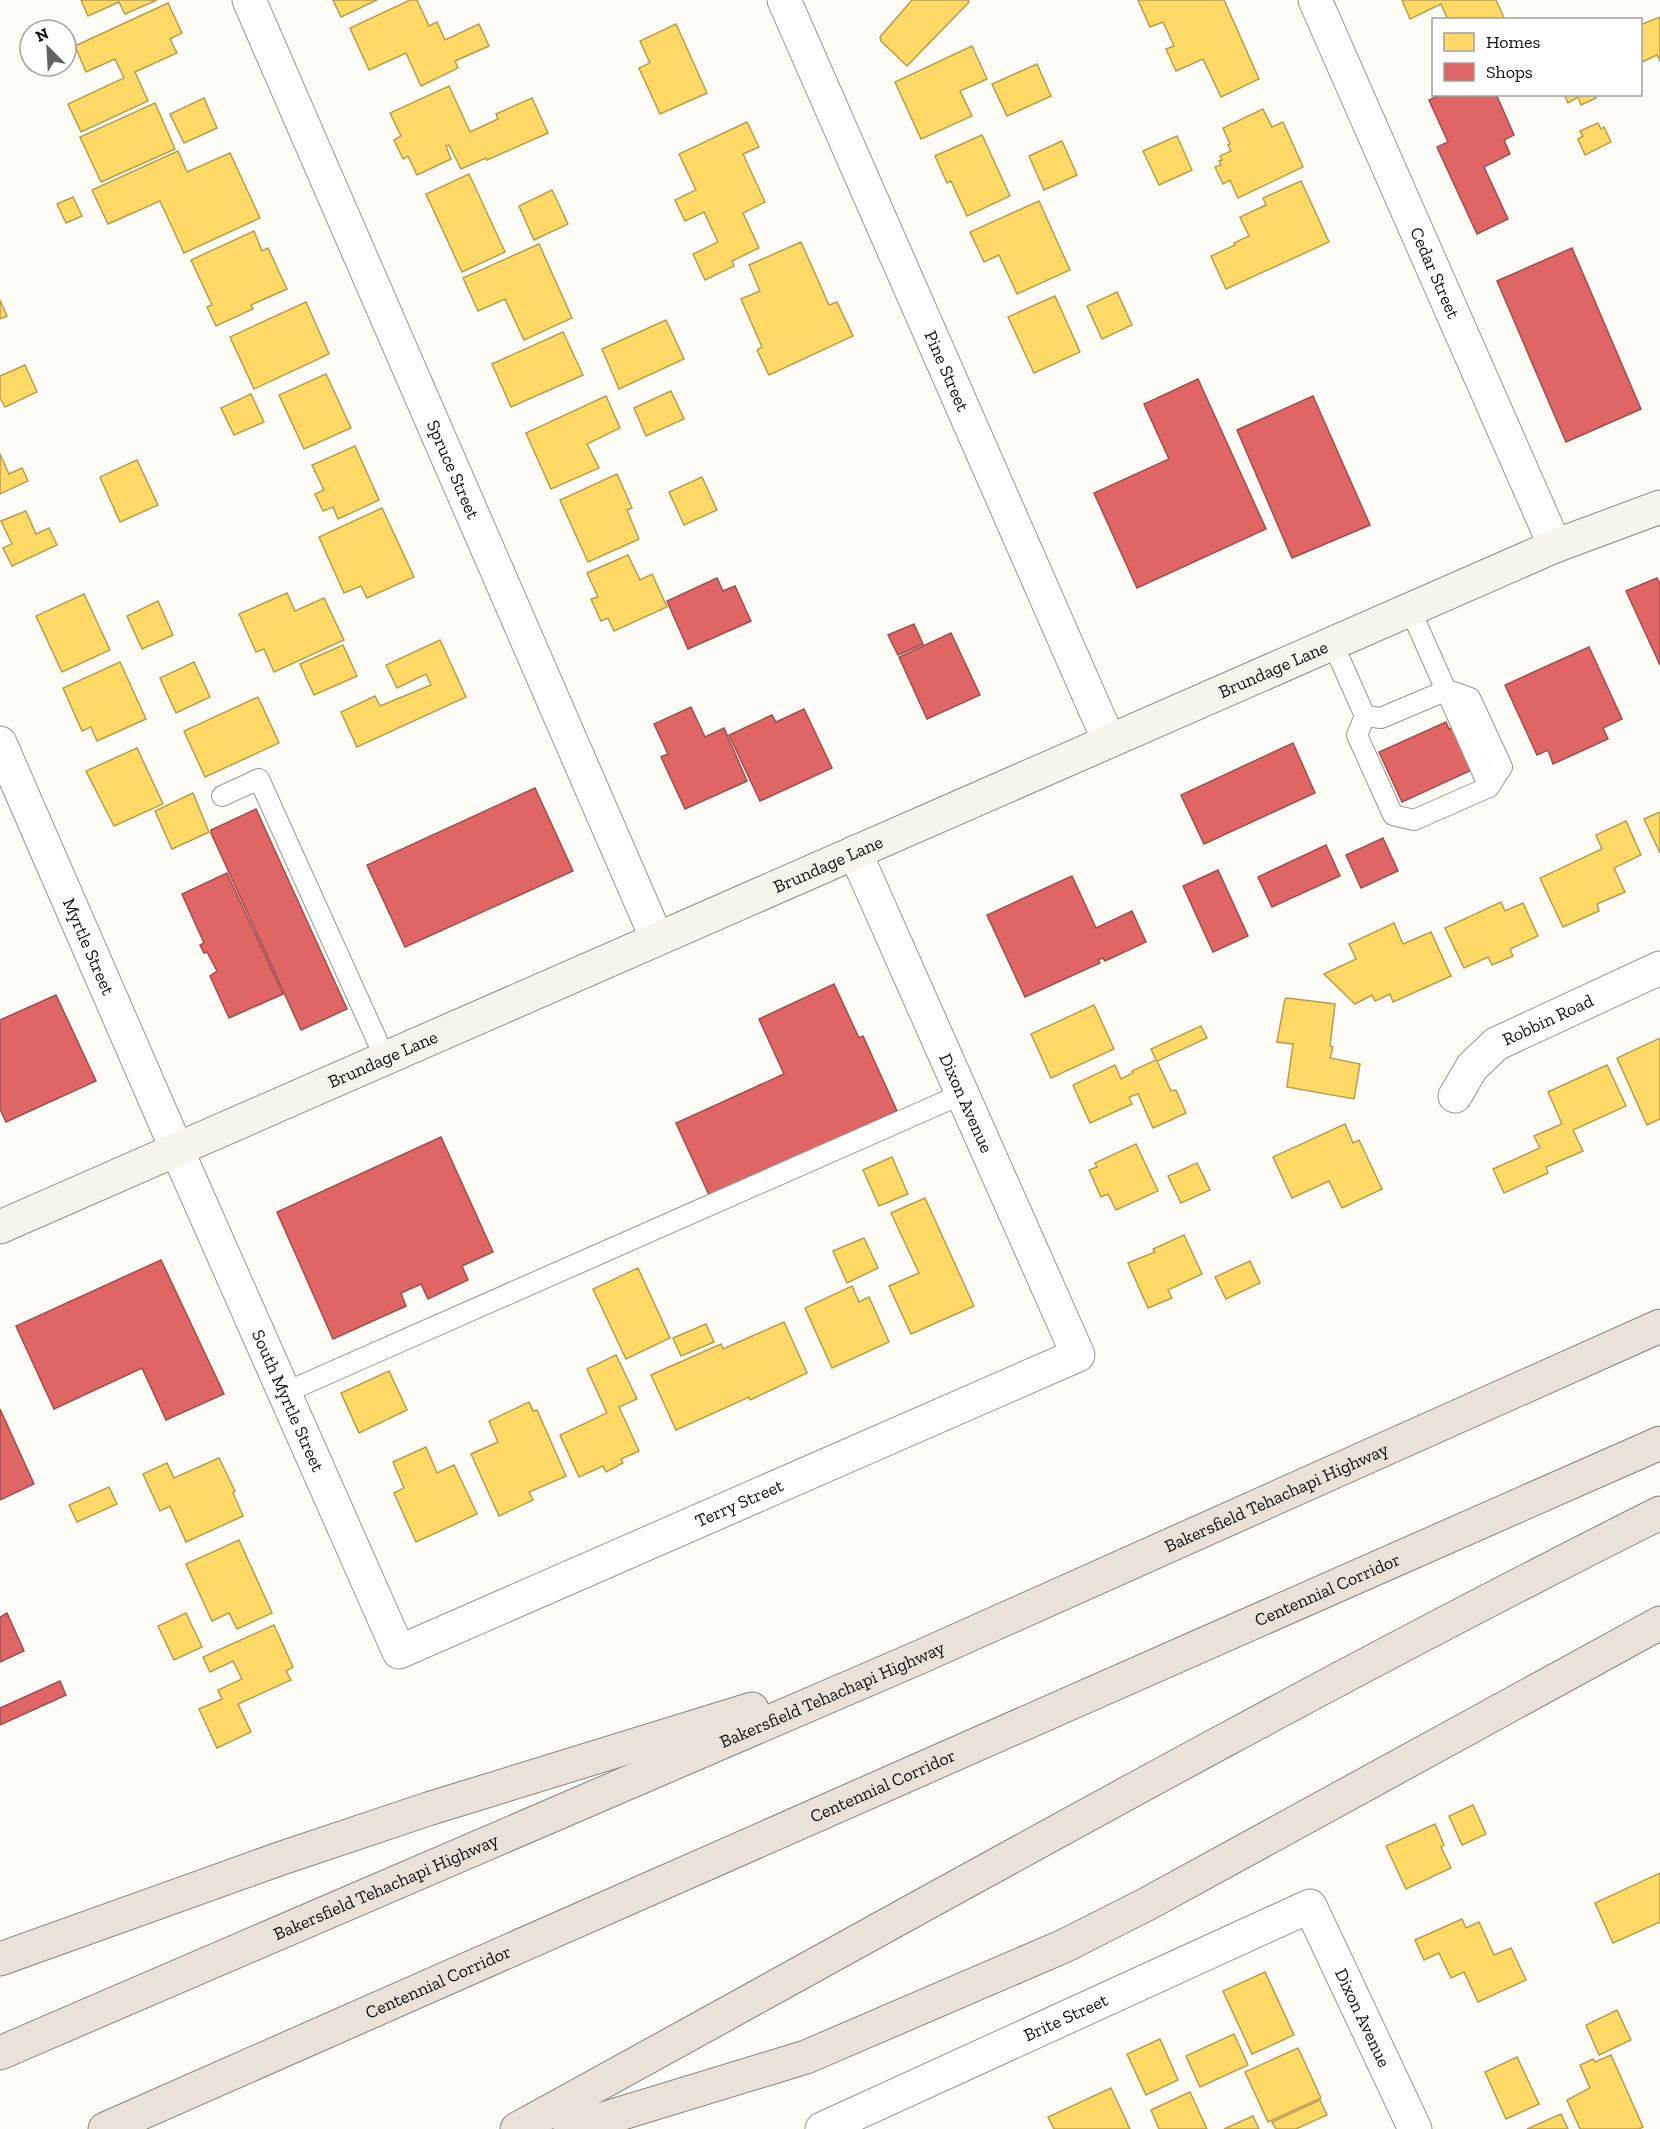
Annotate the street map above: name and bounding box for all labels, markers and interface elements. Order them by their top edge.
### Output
north arrow [18,18,78,78]
legend [1432,18,1642,96]
text: N [33,24,52,46]
text: Homes [1486,31,1540,53]
text: Shops [1486,61,1533,83]
street label: Cedar Street [1405,224,1465,322]
street label: Pine Street [919,327,974,415]
street label: Spruce Street [422,417,484,523]
street label: Brundage Lane [1215,636,1331,703]
street label: Brundage Lane [770,831,886,898]
street label: Myrtle Street [58,895,119,999]
street label: Robbin Road [1499,989,1597,1050]
street label: Brundage Lane [325,1026,441,1093]
street label: Dixon Avenue [934,1050,998,1156]
street label: South Myrtle Street [247,1326,329,1476]
street label: Bakersfield Tehachapi Highway [1161,1438,1392,1557]
street label: Terry Street [692,1474,787,1532]
street label: Centennial Corridor [1251,1548,1403,1631]
street label: Bakersfield Tehachapi Highway [716,1636,949,1753]
street label: Centennial Corridor [807,1744,959,1828]
street label: Bakersfield Tehachapi Highway [270,1829,502,1945]
street label: Centennial Corridor [362,1940,514,2024]
street label: Dixon Avenue [1330,1965,1395,2071]
street label: Brite Street [1020,1989,1112,2046]

